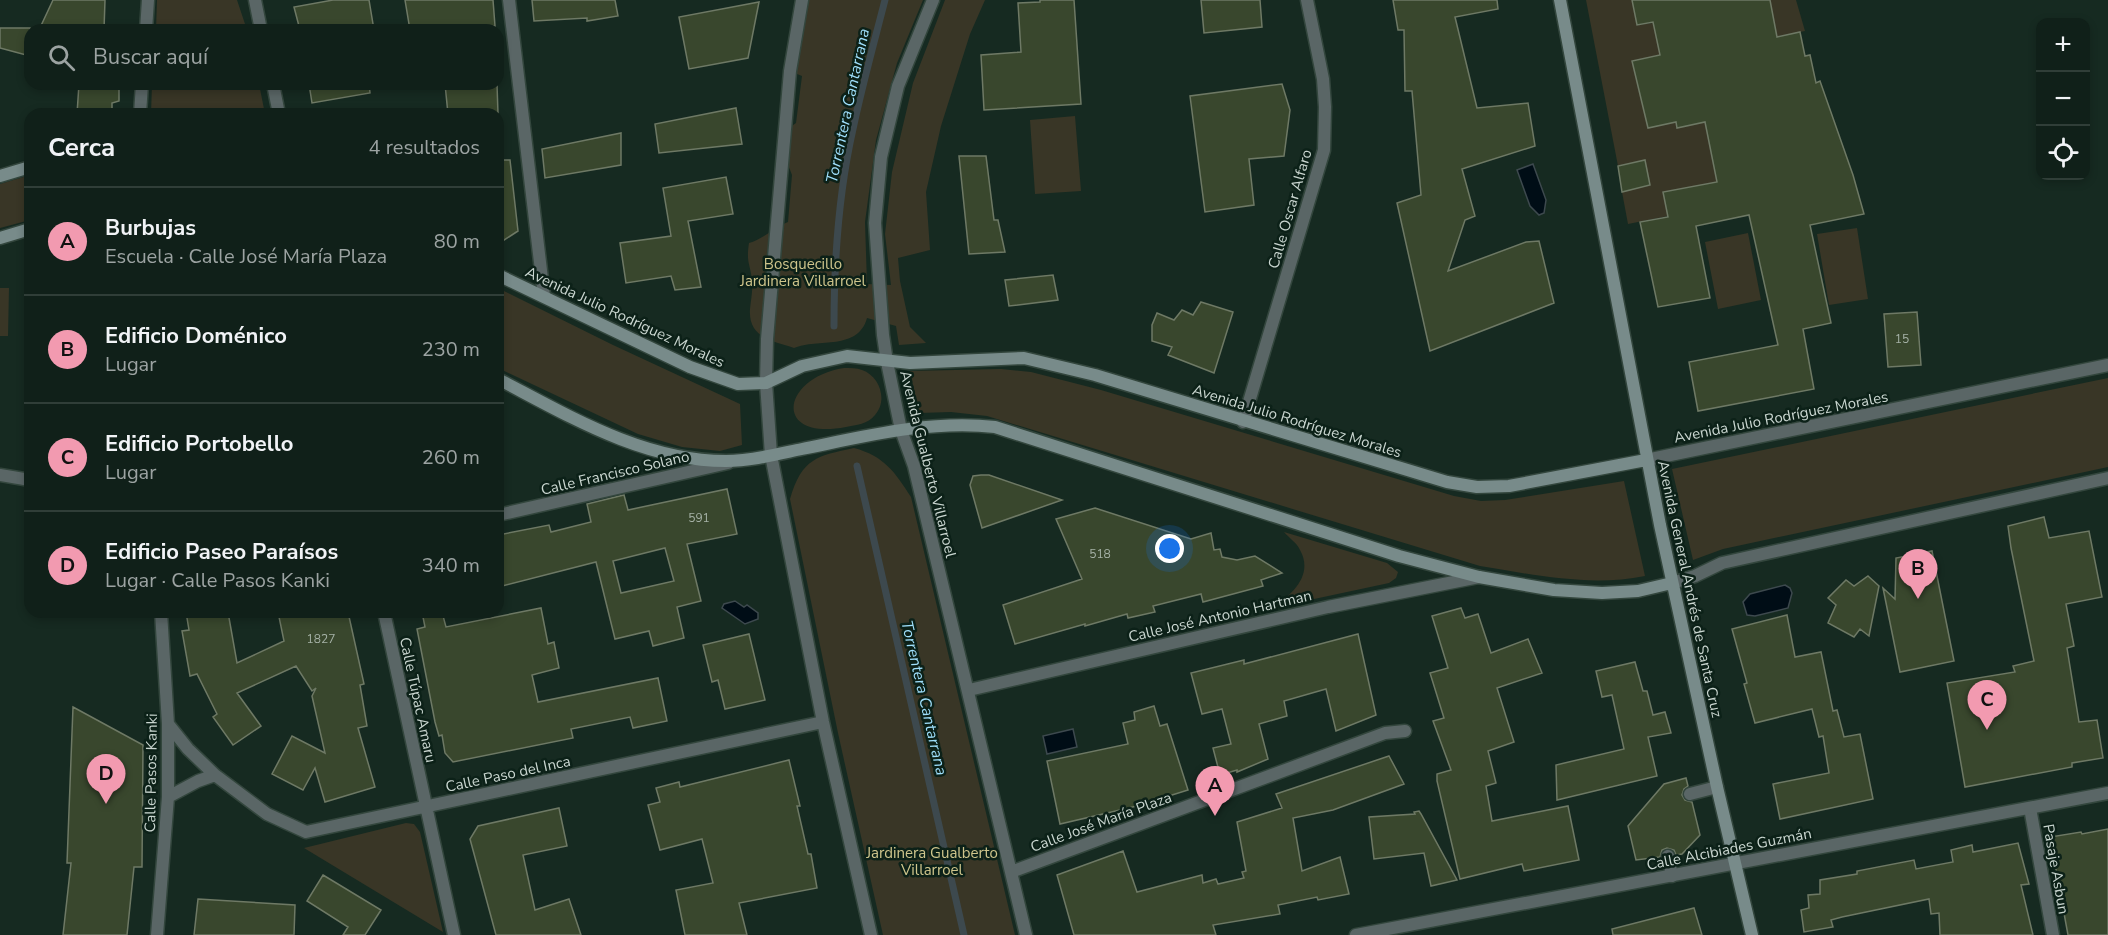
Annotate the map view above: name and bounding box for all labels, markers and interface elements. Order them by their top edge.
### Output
map controls [2036,18,2090,180]
button: + [2036,18,2090,72]
search box [24,24,504,90]
water label: Torrentera Cantarrana [821,26,875,186]
icon: search [45,41,78,74]
text: Buscar aquí [93,42,208,72]
button: − [2036,72,2090,126]
button: locate [2036,126,2090,180]
text: Cerca [48,130,115,165]
text: 4 resultados [369,134,480,161]
street label: Calle Oscar Alfaro [1263,147,1317,271]
text: Burbujas [105,213,196,243]
text: A [60,228,75,255]
text: 80 m [434,228,480,255]
text: Escuela · Calle José María Plaza [105,243,387,270]
park label: Bosquecillo Jardinera Villarroel [739,254,867,291]
street label: Avenida Julio Rodríguez Morales [522,262,728,372]
text: Edificio Doménico [105,321,287,351]
house number: 15 [1895,331,1909,347]
text: B [61,336,74,363]
text: 230 m [422,336,480,363]
text: Lugar [105,351,156,378]
street label: Avenida Gualberto Villarroel [895,368,961,560]
street label: Avenida Julio Rodríguez Morales [1190,380,1404,462]
street label: Avenida Julio Rodríguez Morales [1672,386,1890,448]
text: Edificio Portobello [105,429,293,459]
text: C [61,444,74,471]
text: 260 m [422,444,480,471]
street label: Calle Francisco Solano [539,446,691,500]
text: Lugar [105,459,156,486]
street label: Avenida General Andrés de Santa Cruz [1653,459,1727,719]
house number: 591 [688,510,710,526]
your location [1155,534,1184,563]
text: Edificio Paseo Paraísos [105,537,338,567]
house number: 518 [1089,546,1111,562]
pin: B [1898,550,1938,599]
text: D [60,552,75,579]
text: 340 m [422,552,480,579]
text: Lugar · Calle Pasos Kanki [105,567,330,594]
street label: Calle José Antonio Hartman [1126,585,1314,647]
water label: Torrentera Cantarrana [895,618,953,778]
house number: 1827 [307,631,335,647]
street label: Calle Túpac Amaru [395,635,441,765]
pin: C [1968,680,2006,730]
street label: Calle Pasos Kanki [140,713,162,833]
street label: Calle Paso del Inca [444,751,572,797]
pin: D [86,754,126,804]
pin: A [1196,766,1234,816]
street label: Calle José María Plaza [1028,787,1174,857]
street label: Pasaje Asbun [2038,822,2074,916]
street label: Calle Alcibiades Guzmán [1645,823,1813,875]
park label: Jardinera Gualberto Villarroel [865,843,998,880]

